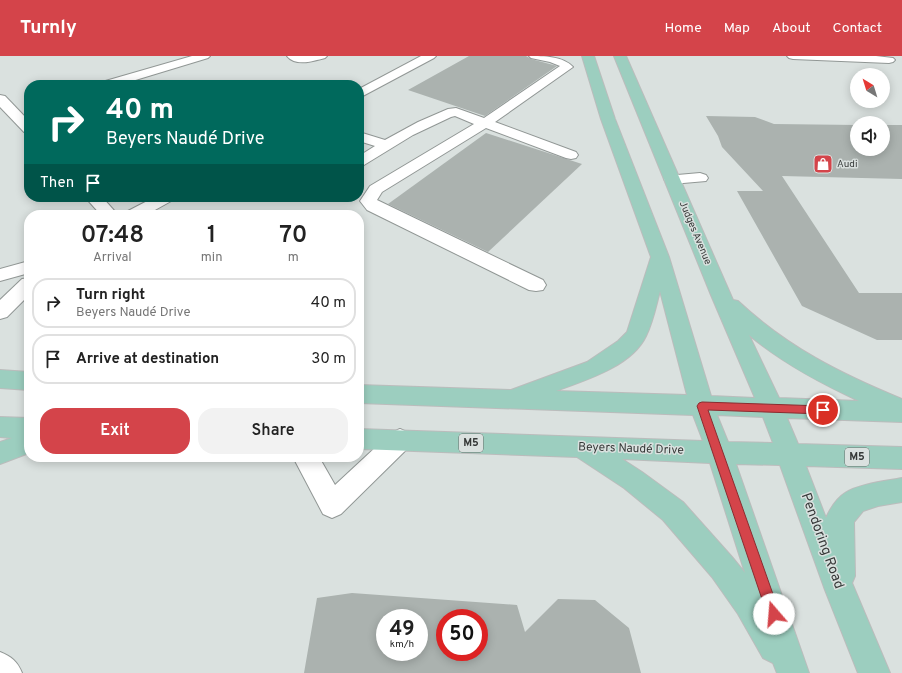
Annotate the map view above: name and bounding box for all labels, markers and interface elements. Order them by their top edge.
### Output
text: Turnly [20,16,77,40]
text: Home [665,20,702,37]
text: Map [724,20,750,37]
text: About [772,20,811,37]
text: Contact [833,20,882,37]
north arrow [850,68,890,108]
map controls [850,68,890,156]
text: 40 m [106,93,174,129]
icon: right [40,96,92,148]
button: sound [850,116,890,156]
text: Beyers Naudé Drive [106,128,264,151]
shop icon: Audi [812,153,834,175]
place label: Audi [837,158,857,171]
icon: arrive [82,172,104,194]
text: Then [40,174,74,193]
street label: Judges Avenue [676,199,714,267]
text: 07:48 [81,221,144,251]
text: 1 [207,221,216,251]
text: 70 [279,221,307,251]
text: Arrival [93,250,132,266]
text: min [201,250,222,266]
text: m [288,250,299,266]
text: Turn right [76,286,145,305]
icon: right [42,292,64,314]
text: 40 m [311,294,346,313]
text: Beyers Naudé Drive [76,305,190,321]
icon: arrive [42,348,64,370]
text: Arrive at destination [76,350,219,369]
text: 30 m [311,350,346,369]
pin [806,393,840,427]
icon: arrive [812,399,834,421]
button: Exit [40,408,190,454]
button: Share [198,408,348,454]
road number: M5 [459,434,483,452]
street label: Beyers Naudé Drive [578,439,684,459]
road number: M5 [845,448,869,466]
street label: Pendoring Road [797,491,847,591]
position arrow [753,593,795,635]
speed limit sign: 50 [436,609,488,661]
text: 49 [389,617,415,643]
text: km/h [390,638,414,651]

